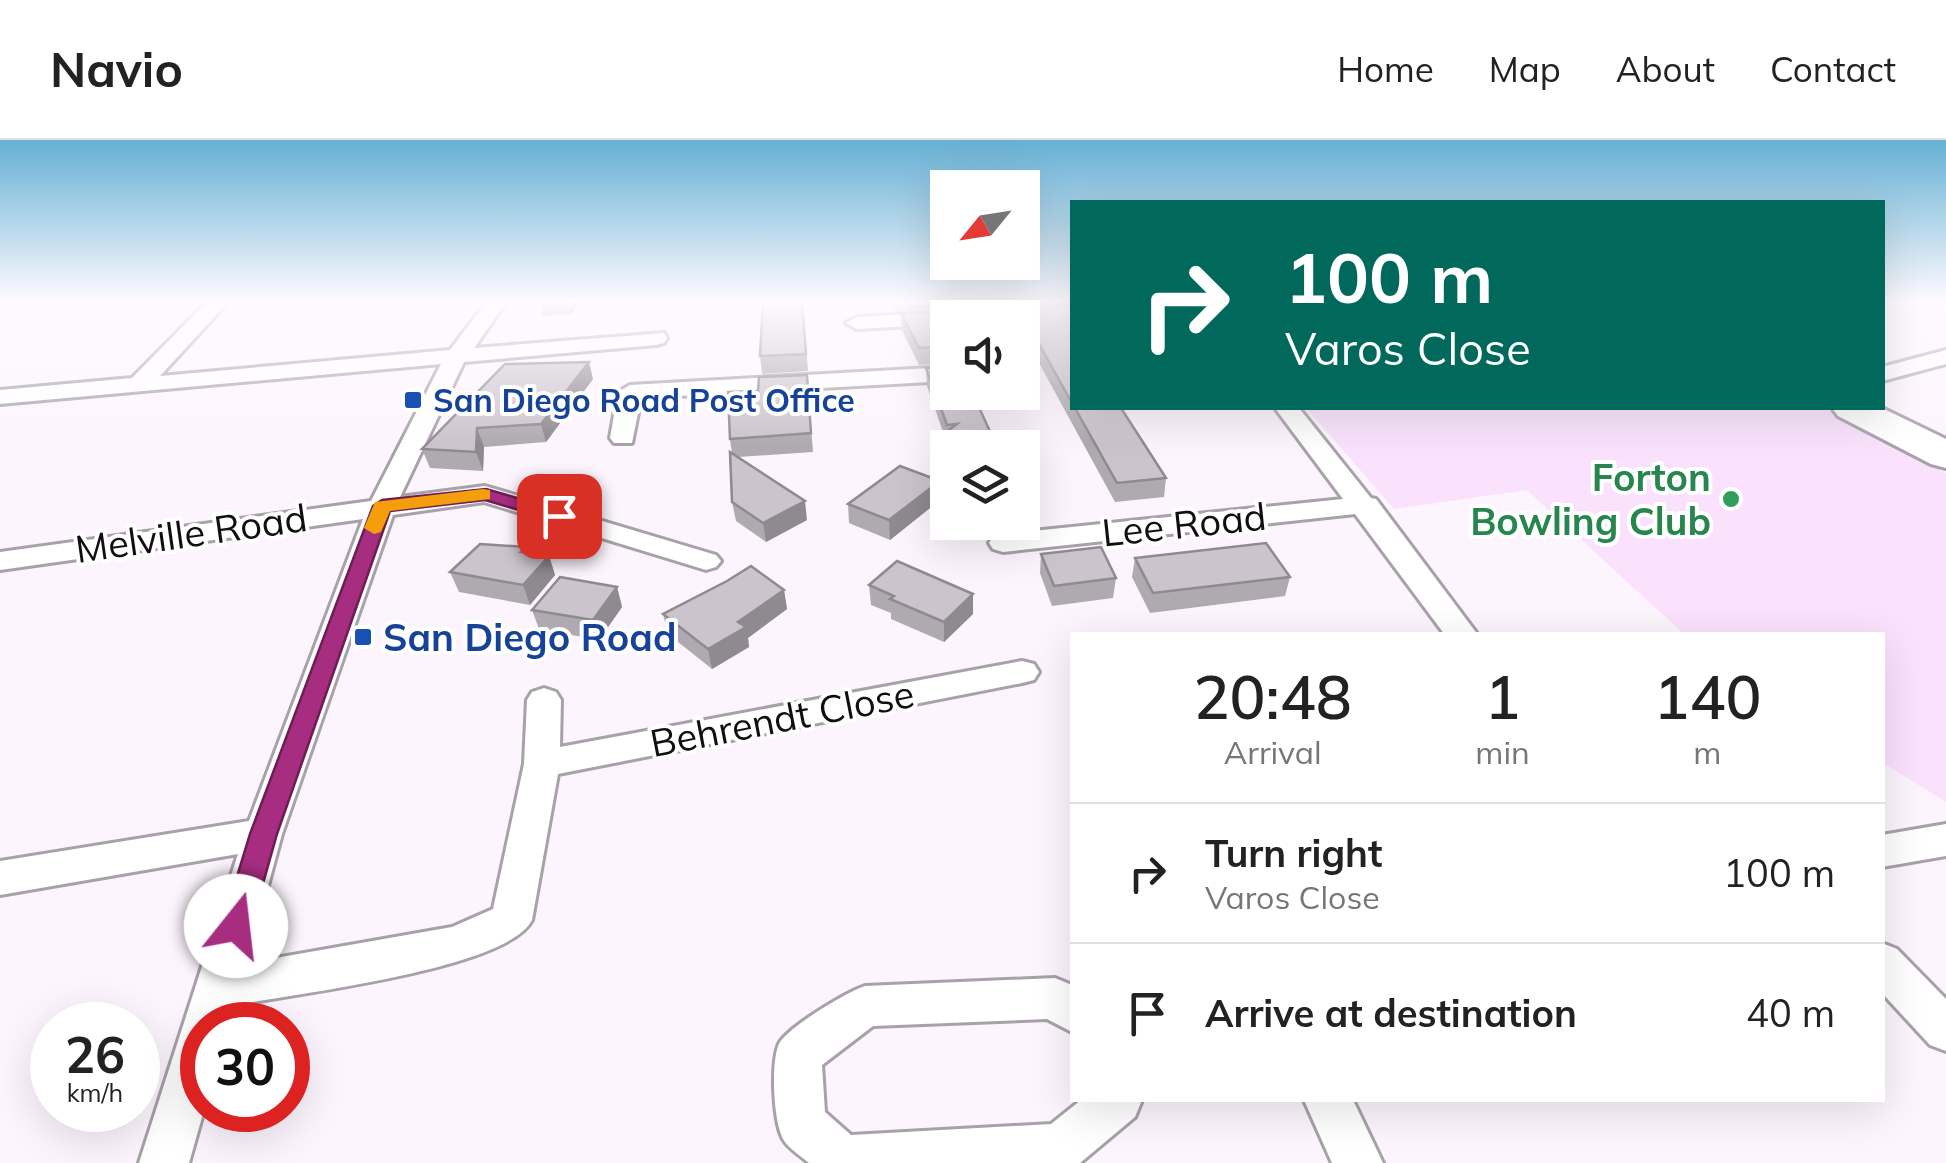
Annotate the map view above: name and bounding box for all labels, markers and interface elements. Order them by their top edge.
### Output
text: Navio [50,39,183,99]
text: Home [1337,47,1434,91]
text: Map [1489,47,1561,91]
text: About [1616,47,1715,91]
text: Contact [1770,47,1896,91]
north arrow [930,170,1040,280]
map controls [930,170,1040,540]
text: 100 m [1285,233,1493,321]
icon: right [1120,240,1250,370]
button: sound [930,300,1040,410]
text: Varos Close [1285,320,1531,376]
place label: San Diego Road Post Office [433,380,855,420]
marker: San Diego Road Post Office [402,389,424,411]
button: layers [930,430,1040,540]
place label: Forton Bowling Club [1470,453,1711,545]
pin [517,474,602,559]
marker: Forton Bowling Club [1720,488,1742,510]
icon: arrive [532,489,587,544]
street label: Lee Road [1099,492,1269,556]
street label: Melville Road [72,493,310,573]
place label: San Diego Road [383,613,676,661]
marker: San Diego Road [352,626,374,648]
text: 20:48 [1194,659,1352,734]
text: 1 [1485,659,1521,734]
text: 140 [1653,659,1761,734]
street label: Behrendt Close [646,669,918,767]
text: Arrival [1224,732,1322,772]
text: min [1475,732,1530,772]
text: m [1693,732,1721,772]
text: Turn right [1205,829,1382,877]
icon: right [1120,846,1175,901]
text: 100 m [1723,849,1835,897]
position arrow [184,874,288,978]
text: Varos Close [1205,877,1380,917]
icon: arrive [1120,986,1175,1041]
text: Arrive at destination [1205,989,1577,1037]
text: 40 m [1746,989,1835,1037]
speed limit sign: 30 [180,1002,310,1132]
text: 26 [65,1023,125,1086]
text: km/h [67,1077,123,1108]

